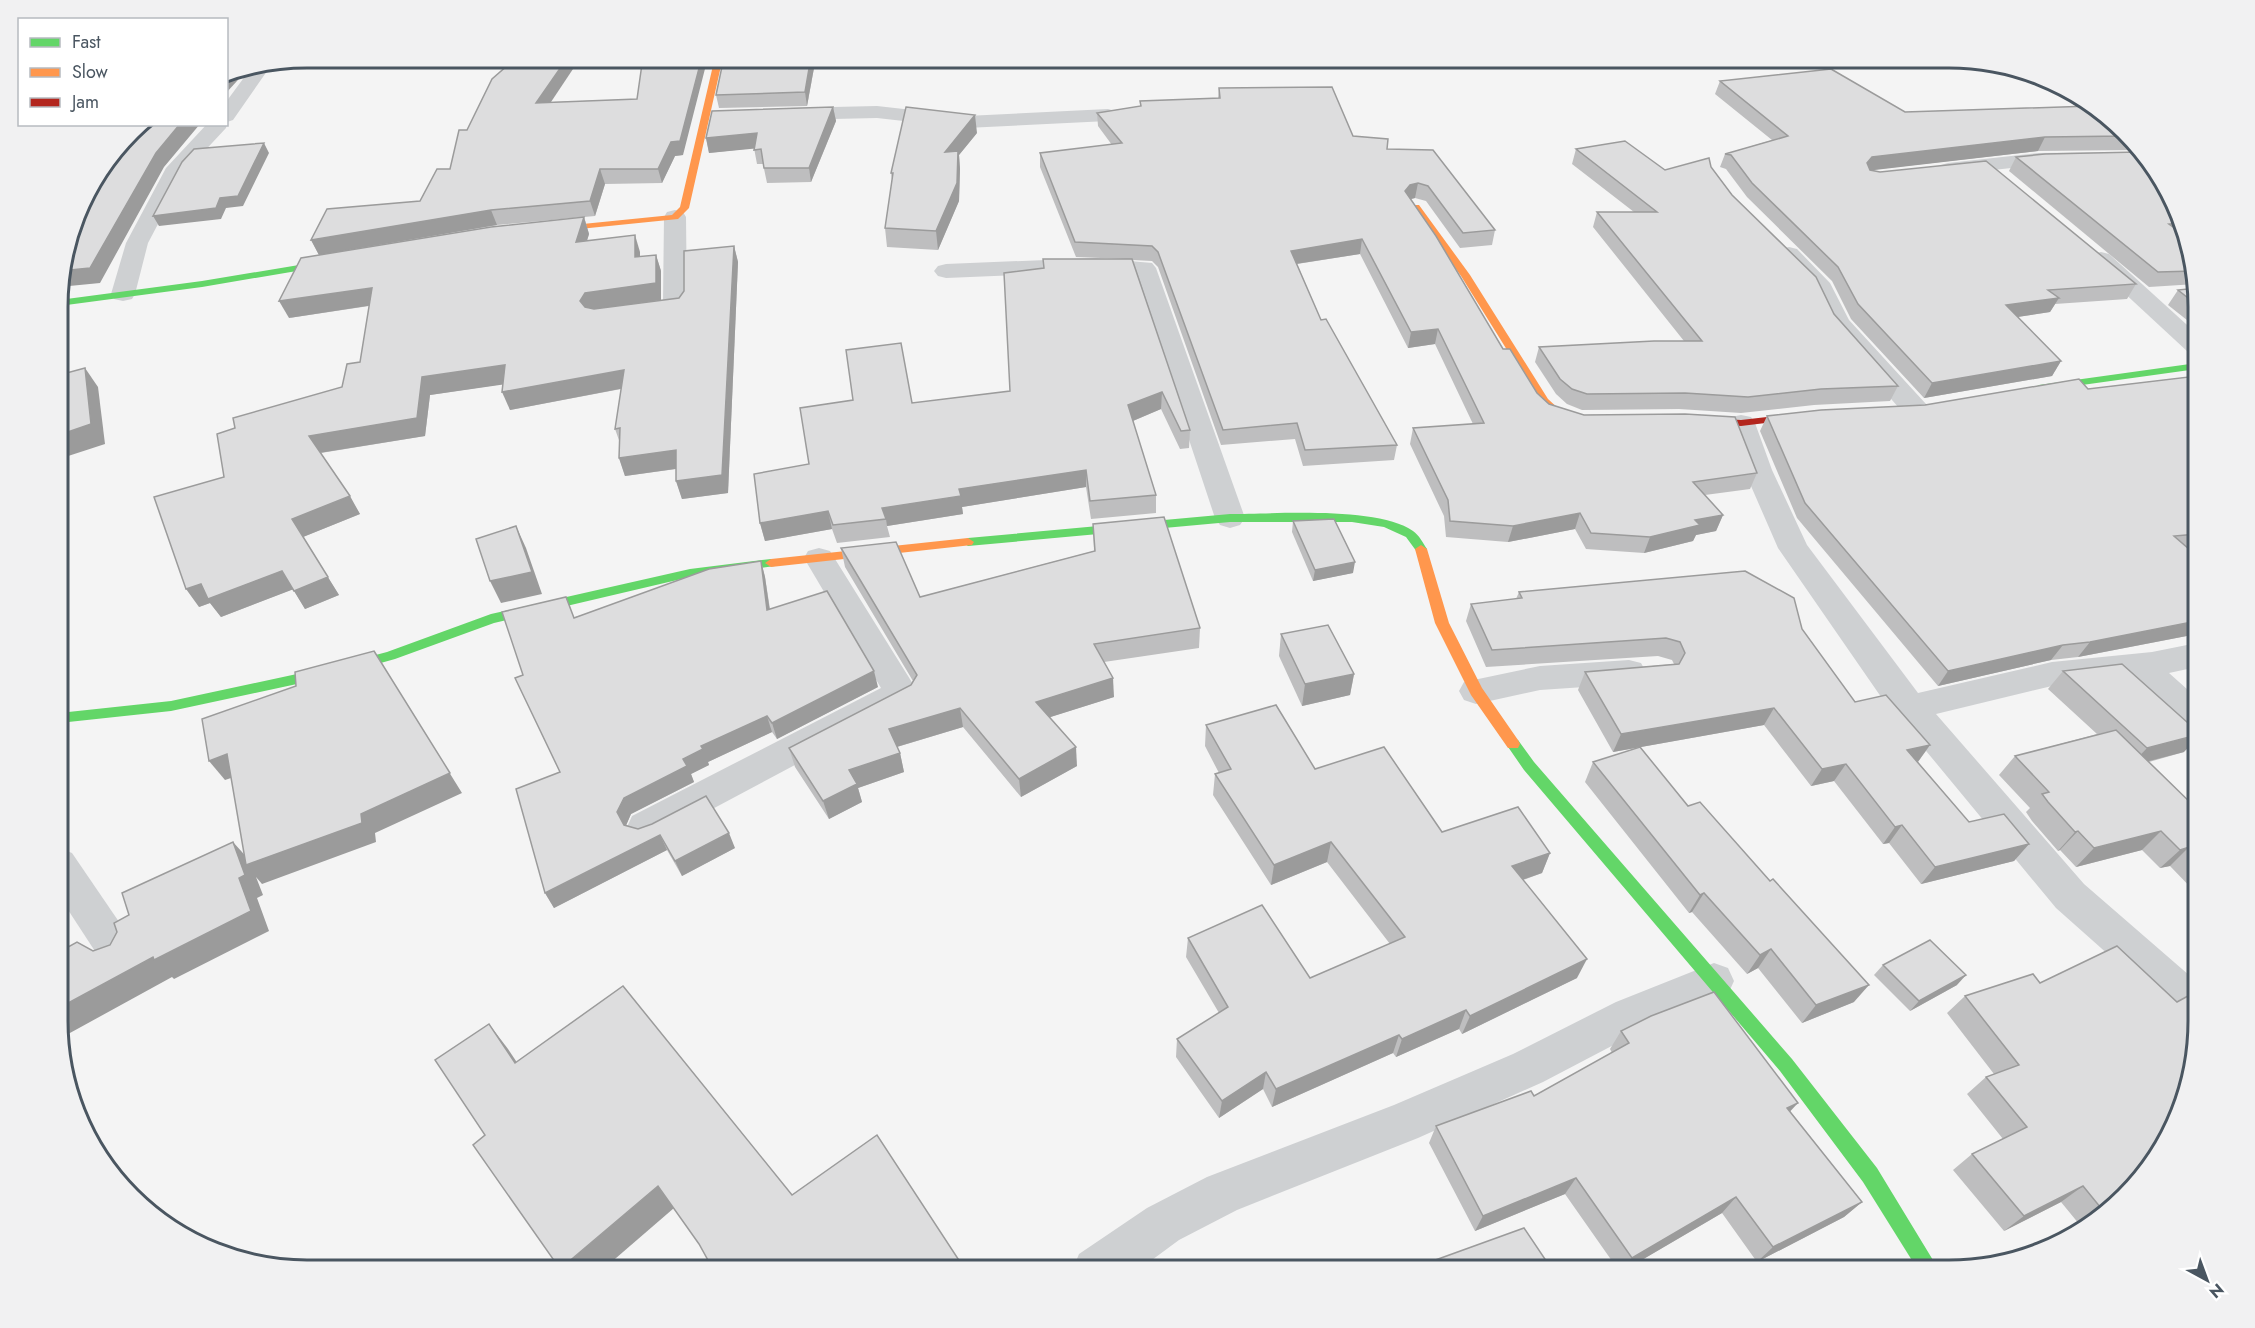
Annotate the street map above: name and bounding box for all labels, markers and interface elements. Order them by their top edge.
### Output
legend [18,18,228,126]
text: Fast [72,29,101,55]
text: Slow [72,59,109,85]
text: Jam [70,89,99,115]
north arrow [2177,1250,2237,1310]
text: N [2204,1278,2229,1304]

